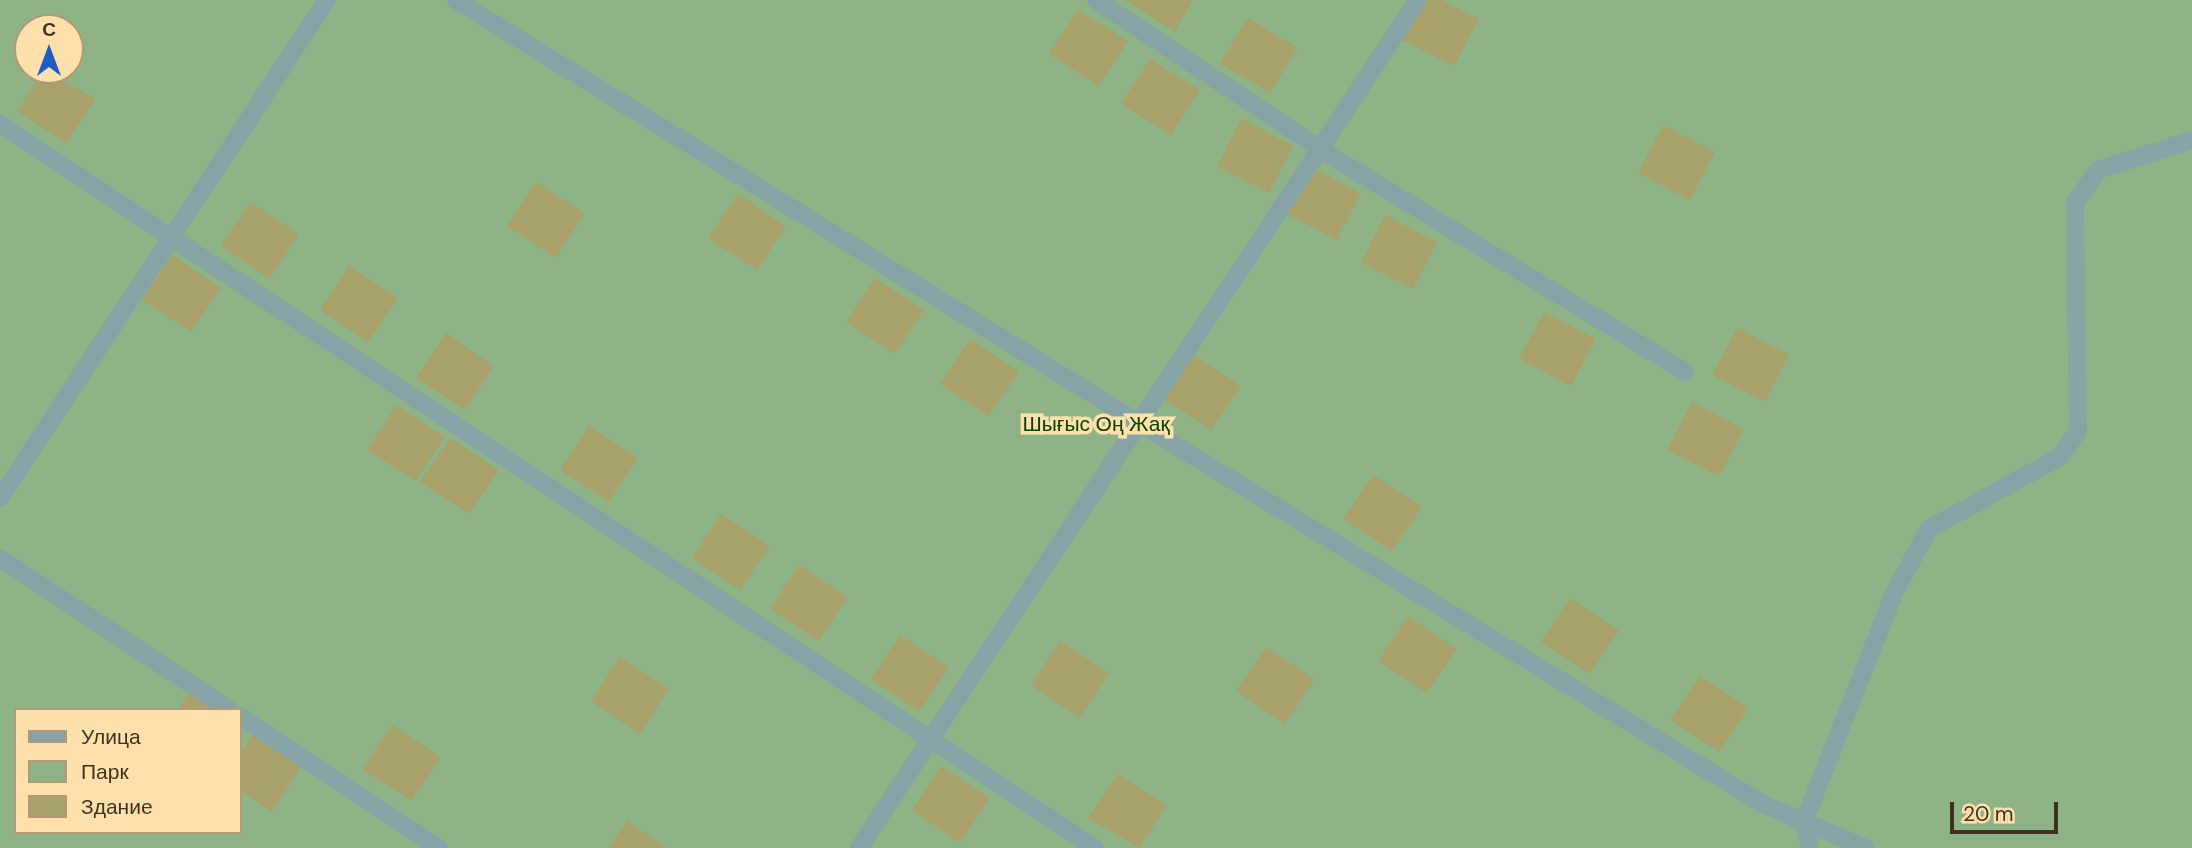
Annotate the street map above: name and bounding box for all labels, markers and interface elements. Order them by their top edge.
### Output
north arrow [14,14,84,84]
text: С [42,17,56,42]
park label: Шығыс Оң Жақ [1022,411,1170,437]
legend [14,708,242,834]
text: Улица [81,723,141,751]
text: Парк [81,758,129,786]
scale bar [1954,788,2062,832]
text: Здание [81,793,153,821]
text: 20 m [1963,800,2014,828]

